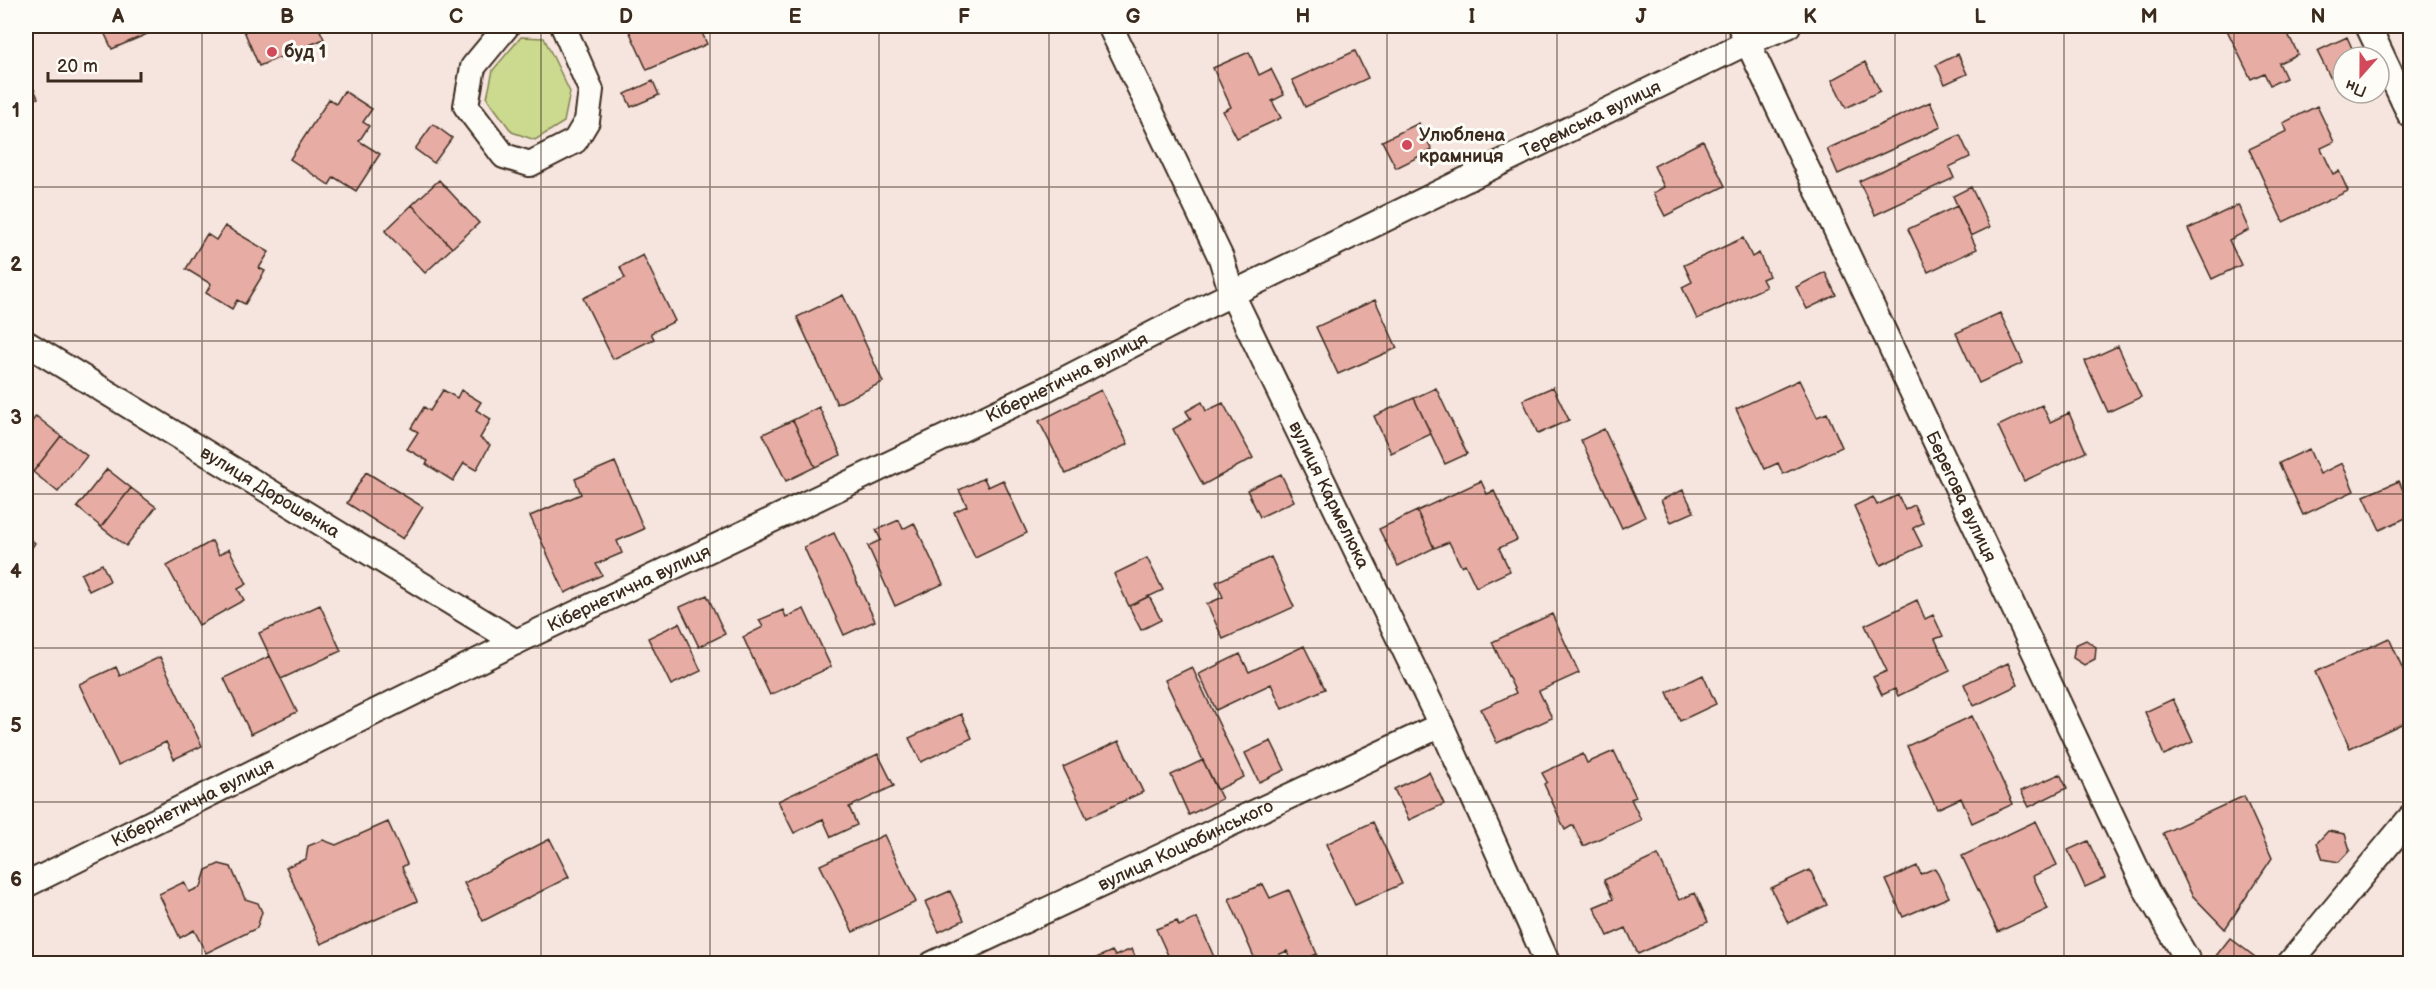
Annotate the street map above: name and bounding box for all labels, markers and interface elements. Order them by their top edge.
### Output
text: A [111,5,125,29]
text: B [280,5,294,29]
text: C [449,5,463,29]
text: D [619,5,633,29]
text: E [789,5,802,29]
text: F [958,5,970,29]
text: G [1126,5,1141,29]
text: H [1296,5,1310,29]
text: I [1469,5,1475,29]
text: J [1636,5,1648,29]
text: K [1803,5,1817,29]
text: L [1974,5,1986,29]
text: M [2140,5,2158,29]
text: N [2310,5,2326,29]
place label: буд 1 [284,42,326,63]
scale bar [48,45,141,83]
marker: буд 1 [265,45,279,59]
north arrow [2331,45,2391,105]
text: 20 m [57,56,98,77]
text: Пн [2343,75,2370,100]
street label: Теремська вулиця [1517,76,1664,162]
text: 1 [12,99,20,123]
place label: Улюблена крамниця [1419,125,1506,167]
marker: Улюблена крамниця [1400,138,1414,152]
text: 2 [10,253,22,277]
street label: Кібернетична вулиця [982,328,1151,427]
text: 3 [10,406,22,430]
street label: вулиця Кармелюка [1285,418,1374,572]
street label: Берегова вулиця [1922,428,2001,565]
street label: вулиця Дорошенка [197,442,344,543]
street label: Кібернетична вулиця [544,540,714,636]
text: 4 [10,560,22,584]
text: 5 [10,714,22,738]
street label: Кібернетична вулиця [108,753,277,851]
street label: вулиця Коцюбинського [1094,795,1276,895]
text: 6 [10,868,22,892]

